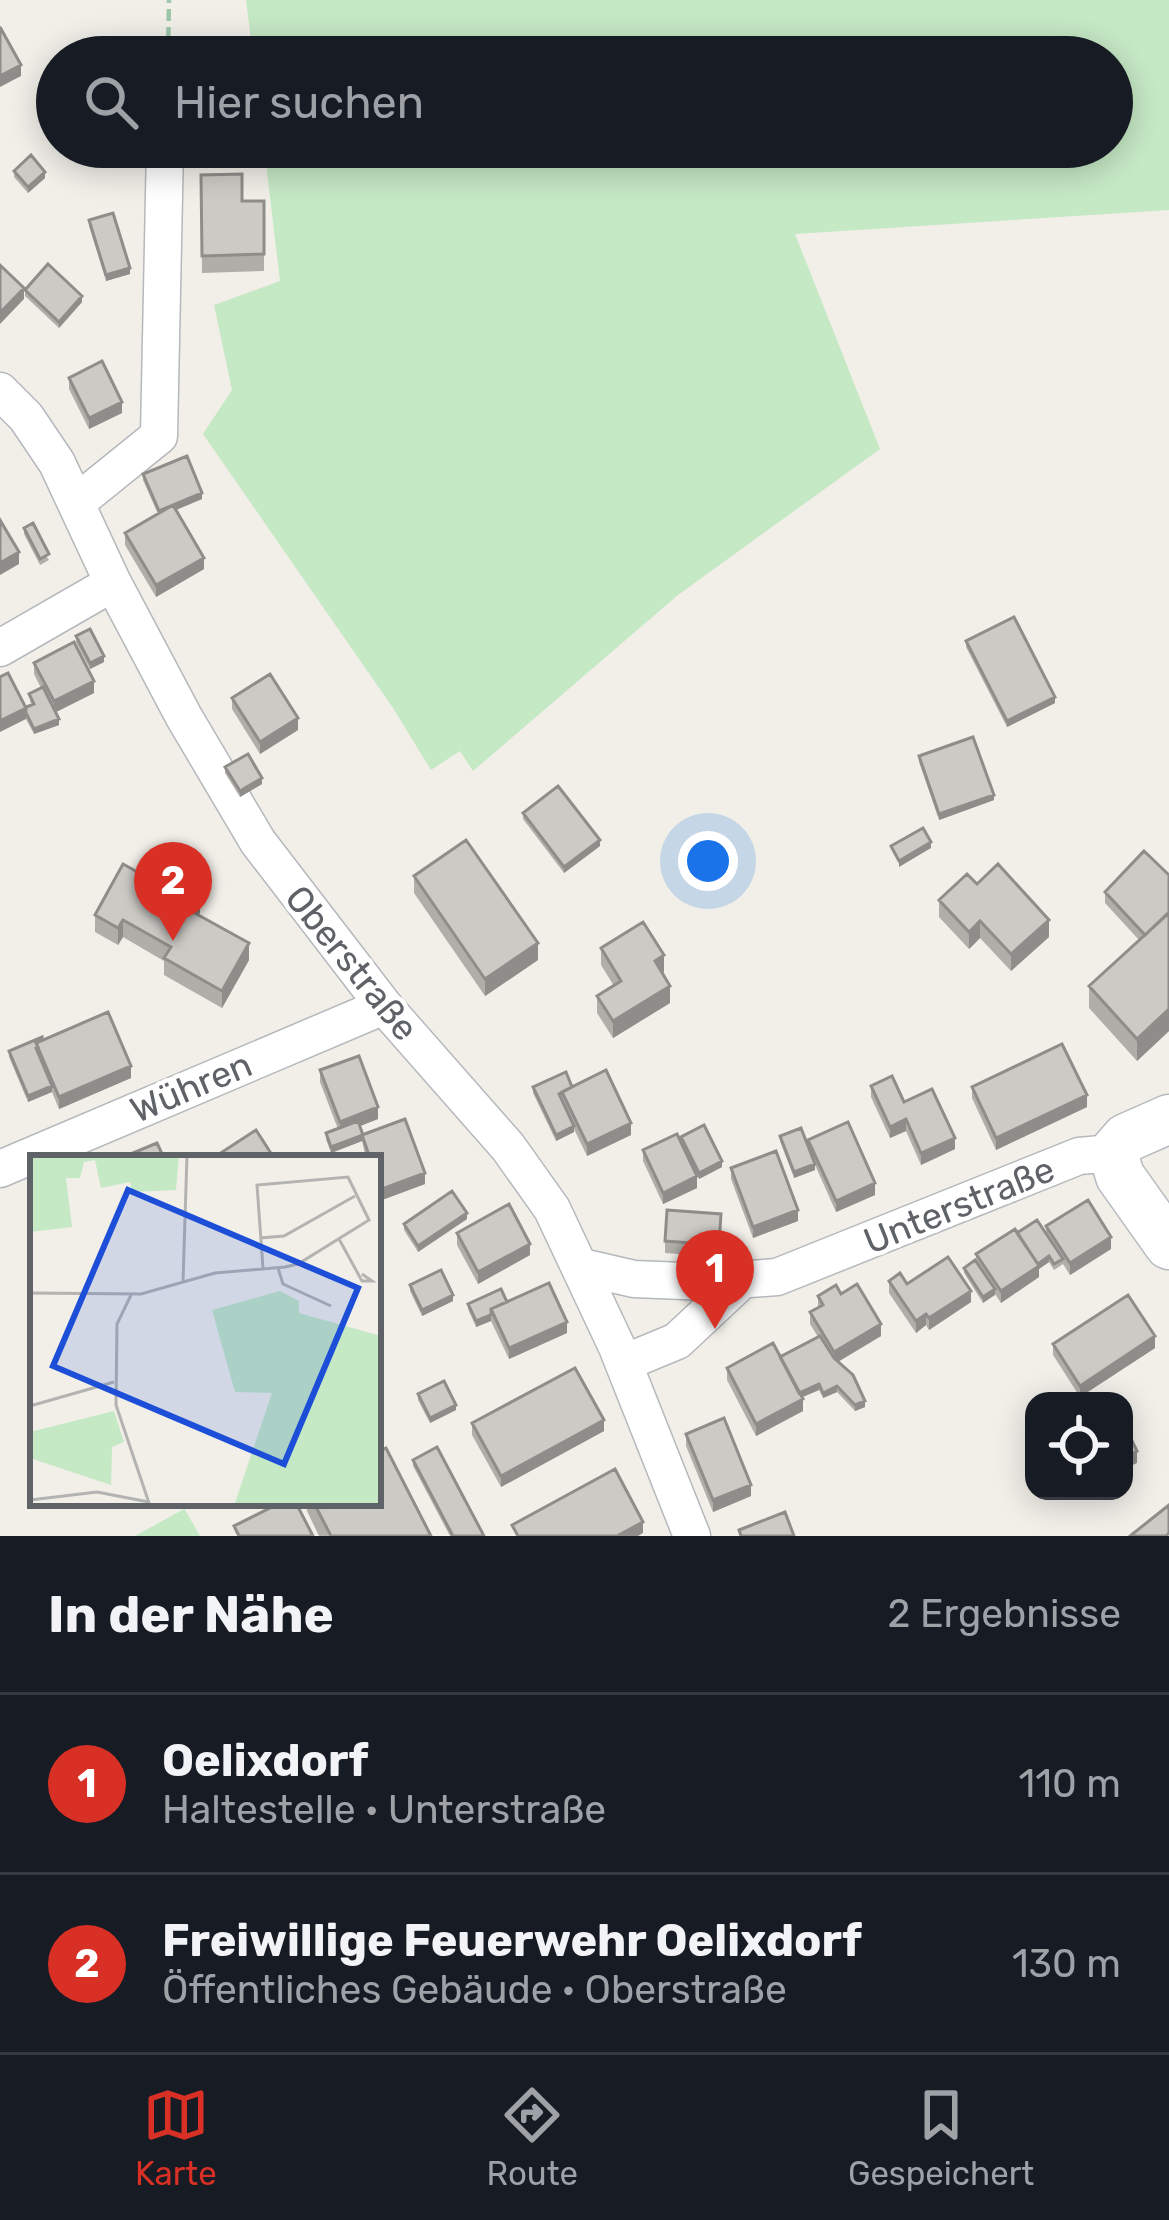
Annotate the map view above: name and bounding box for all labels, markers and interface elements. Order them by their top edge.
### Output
search box [36,36,1133,168]
icon: search [78,69,144,135]
text: Hier suchen [174,76,424,129]
your location [678,831,738,891]
pin: 2 [134,842,212,941]
street label: Oberstraße [277,877,427,1049]
street label: Wühren [124,1042,258,1132]
street label: Unterstraße [857,1147,1061,1263]
inset map [30,1155,381,1506]
pin: 1 [676,1230,754,1329]
map controls [1025,1392,1133,1500]
button: locate [1025,1392,1133,1500]
text: In der Nähe [48,1584,334,1645]
text: 2 Ergebnisse [887,1591,1121,1637]
text: Oelixdorf [162,1734,368,1787]
text: 1 [77,1761,97,1807]
text: 110 m [1019,1761,1121,1807]
text: Haltestelle · Unterstraße [162,1787,606,1833]
text: Freiwillige Feuerwehr Oelixdorf [162,1914,862,1967]
text: 2 [74,1941,100,1987]
text: 130 m [1012,1941,1121,1987]
text: Öffentliches Gebäude · Oberstraße [162,1967,787,2013]
tab: Karte [135,2082,217,2193]
tab: Route [486,2082,578,2193]
tab: Gespeichert [848,2082,1034,2193]

